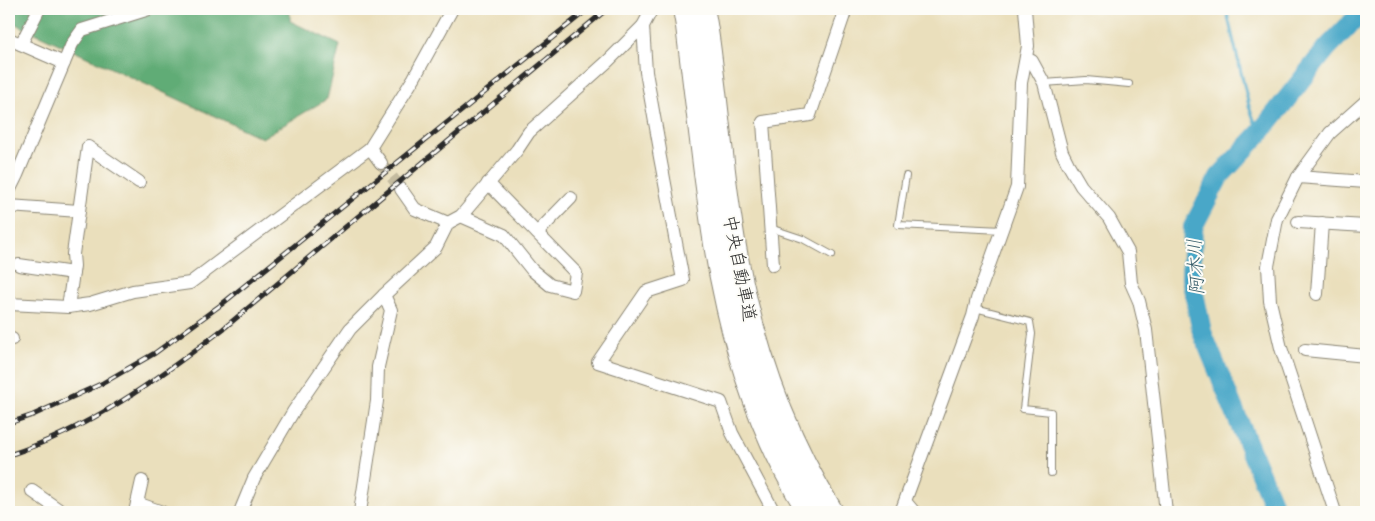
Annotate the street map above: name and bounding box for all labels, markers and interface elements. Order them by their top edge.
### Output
street label: 中央自動車道 [718,212,765,323]
water label: 阿木川 [1179,238,1209,296]

